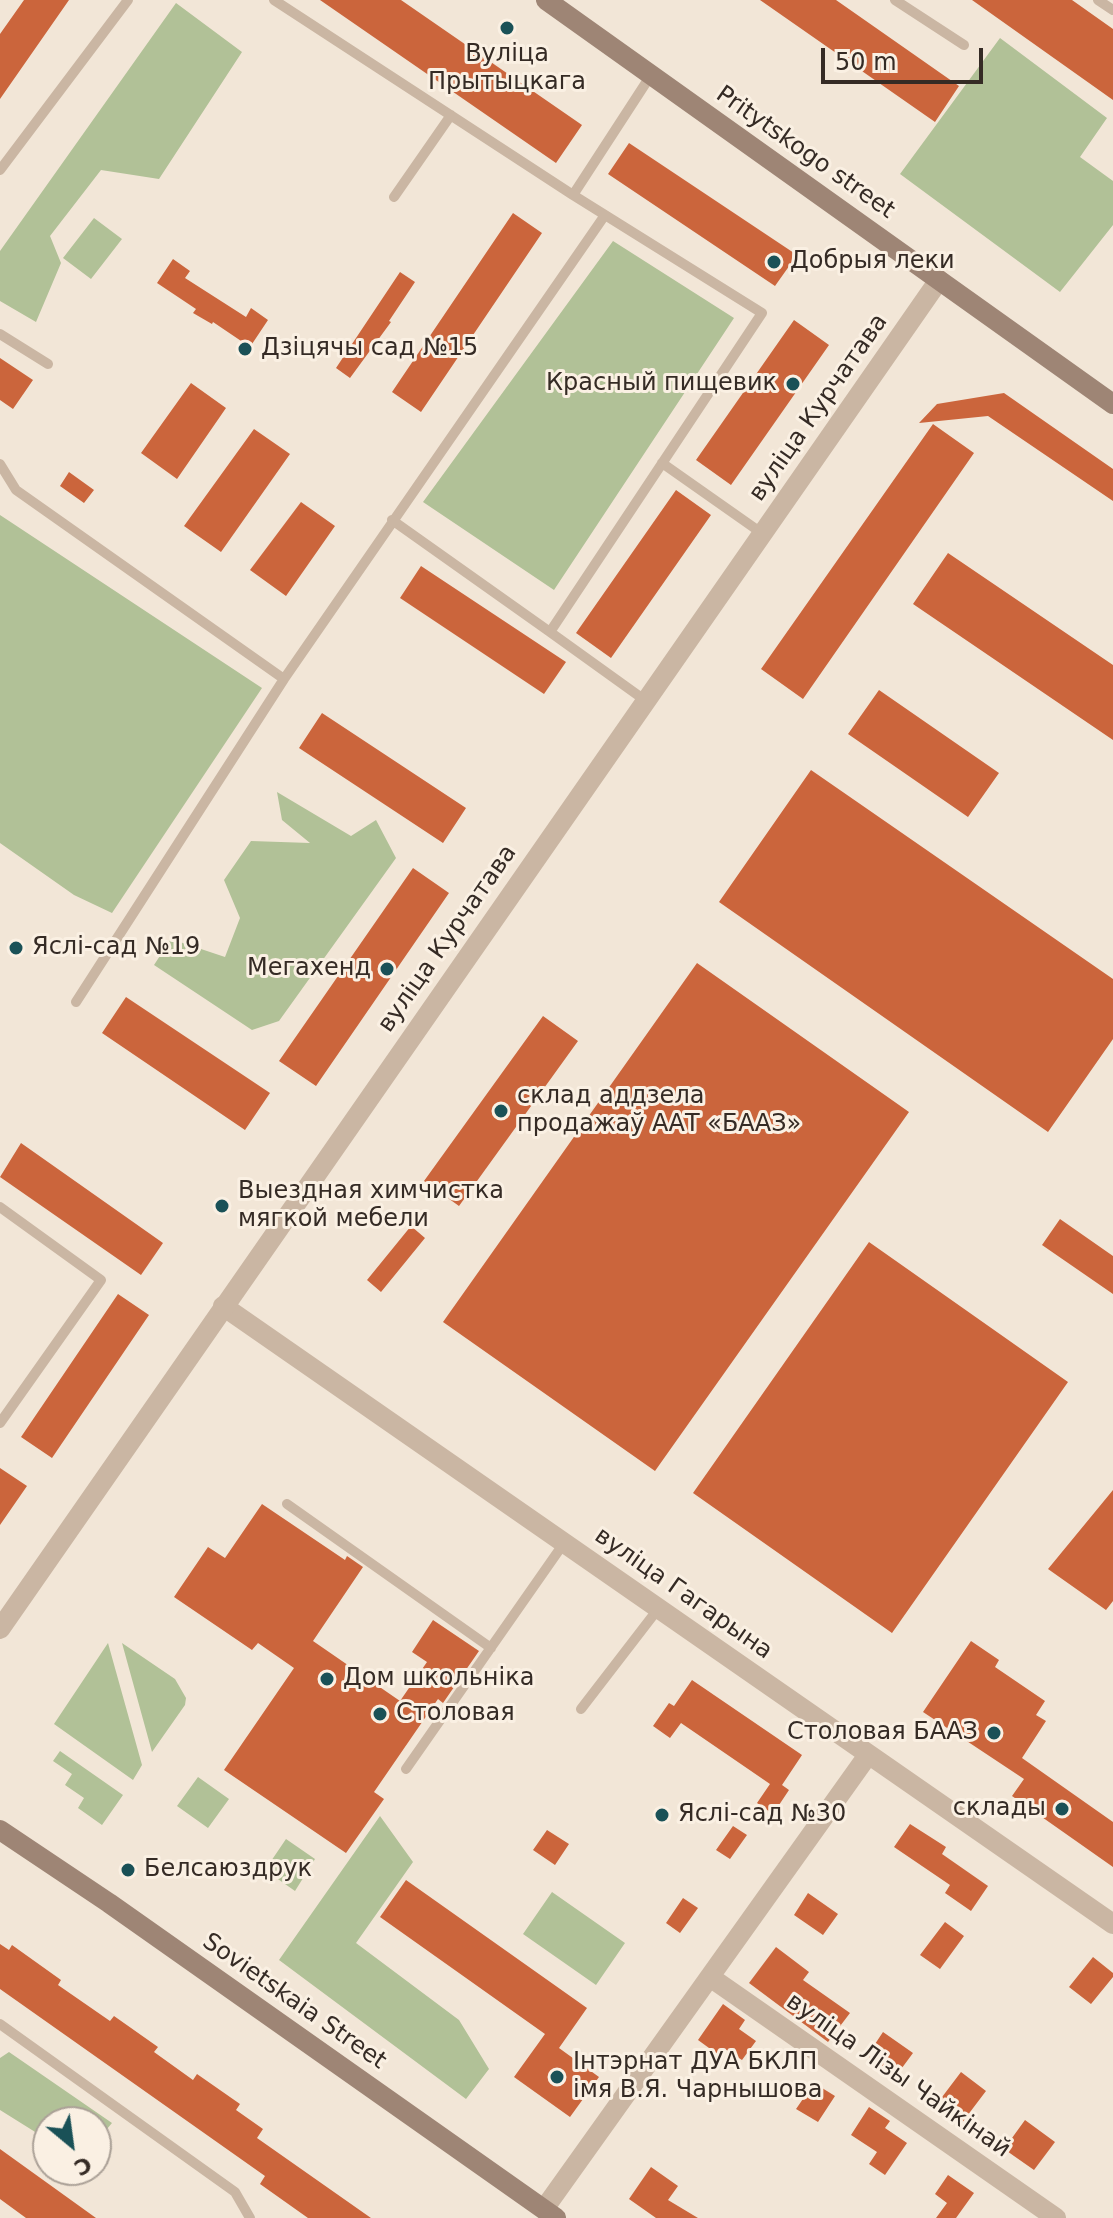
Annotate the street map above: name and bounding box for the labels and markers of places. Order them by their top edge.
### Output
marker: Вуліца Прытыцкага [498,19,516,37]
place label: Вуліца Прытыцкага [428,41,586,97]
place label: Добрыя леки [790,248,955,276]
marker: Добрыя леки [765,253,783,271]
place label: Дзіцячы сад №15 [261,335,478,363]
marker: Дзіцячы сад №15 [236,340,254,358]
place label: Красный пищевик [546,370,777,398]
marker: Красный пищевик [784,375,802,393]
place label: Яслі-сад №19 [32,934,200,962]
marker: Яслі-сад №19 [7,939,25,957]
place label: Мегахенд [247,955,371,983]
marker: Мегахенд [378,960,396,978]
place label: склад аддзела продажаў ААТ «БААЗ» [517,1083,801,1139]
marker: склад аддзела продажаў ААТ «БААЗ» [492,1102,510,1120]
place label: Выездная химчистка мягкой мебели [238,1178,504,1234]
marker: Выездная химчистка мягкой мебели [213,1197,231,1215]
place label: Дом школьніка [343,1665,534,1693]
marker: Дом школьніка [318,1670,336,1688]
place label: Столовая [396,1700,515,1728]
marker: Столовая [371,1705,389,1723]
place label: Столовая БААЗ [787,1719,978,1747]
marker: Столовая БААЗ [985,1724,1003,1742]
place label: склады [953,1795,1046,1823]
marker: склады [1053,1800,1071,1818]
place label: Яслі-сад №30 [678,1801,846,1829]
marker: Яслі-сад №30 [653,1806,671,1824]
place label: Белсаюздрук [144,1856,312,1884]
marker: Белсаюздрук [119,1861,137,1879]
place label: Інтэрнат ДУА БКЛП імя В.Я. Чарнышова [573,2049,822,2105]
marker: Інтэрнат ДУА БКЛП імя В.Я. Чарнышова [548,2068,566,2086]

